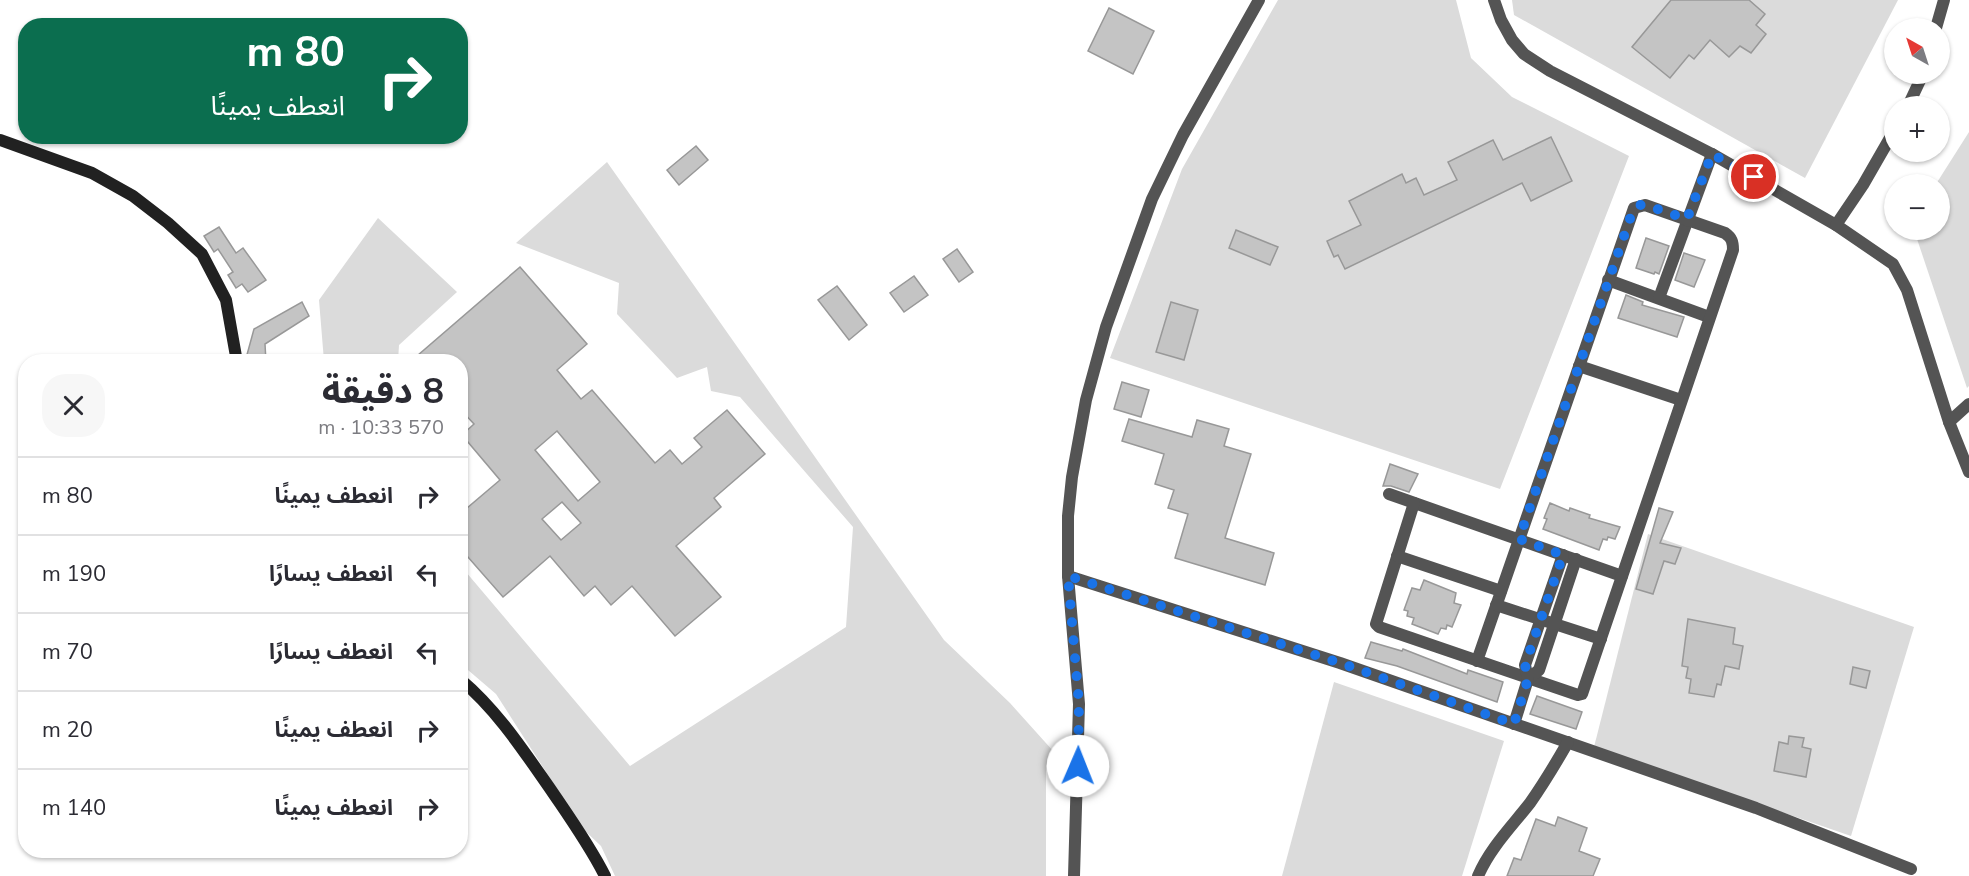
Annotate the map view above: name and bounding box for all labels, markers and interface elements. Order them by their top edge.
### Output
north arrow [1884,18,1950,84]
map controls [1884,18,1950,240]
text: 80 m [246,24,345,81]
icon: right [366,42,444,120]
text: انعطف يمينًا [211,88,345,125]
button: + [1884,96,1950,162]
pin [1728,151,1779,202]
icon: arrive [1737,160,1770,193]
button: − [1884,174,1950,240]
text: 8 دقيقة [322,367,444,416]
button: close [42,374,105,437]
text: 570 m · 10:33 [318,414,444,441]
icon: right [411,480,444,513]
text: 80 m [42,481,93,511]
text: انعطف يمينًا [275,481,393,511]
icon: left [411,558,444,591]
text: 190 m [42,559,106,589]
text: انعطف يسارًا [269,559,393,589]
icon: left [411,636,444,669]
text: 70 m [42,637,93,667]
text: انعطف يسارًا [269,637,393,667]
icon: right [411,714,444,747]
text: 20 m [42,715,93,745]
text: انعطف يمينًا [275,715,393,745]
position arrow [1046,734,1110,798]
icon: right [411,792,444,825]
text: 140 m [42,793,106,823]
text: انعطف يمينًا [275,793,393,823]

